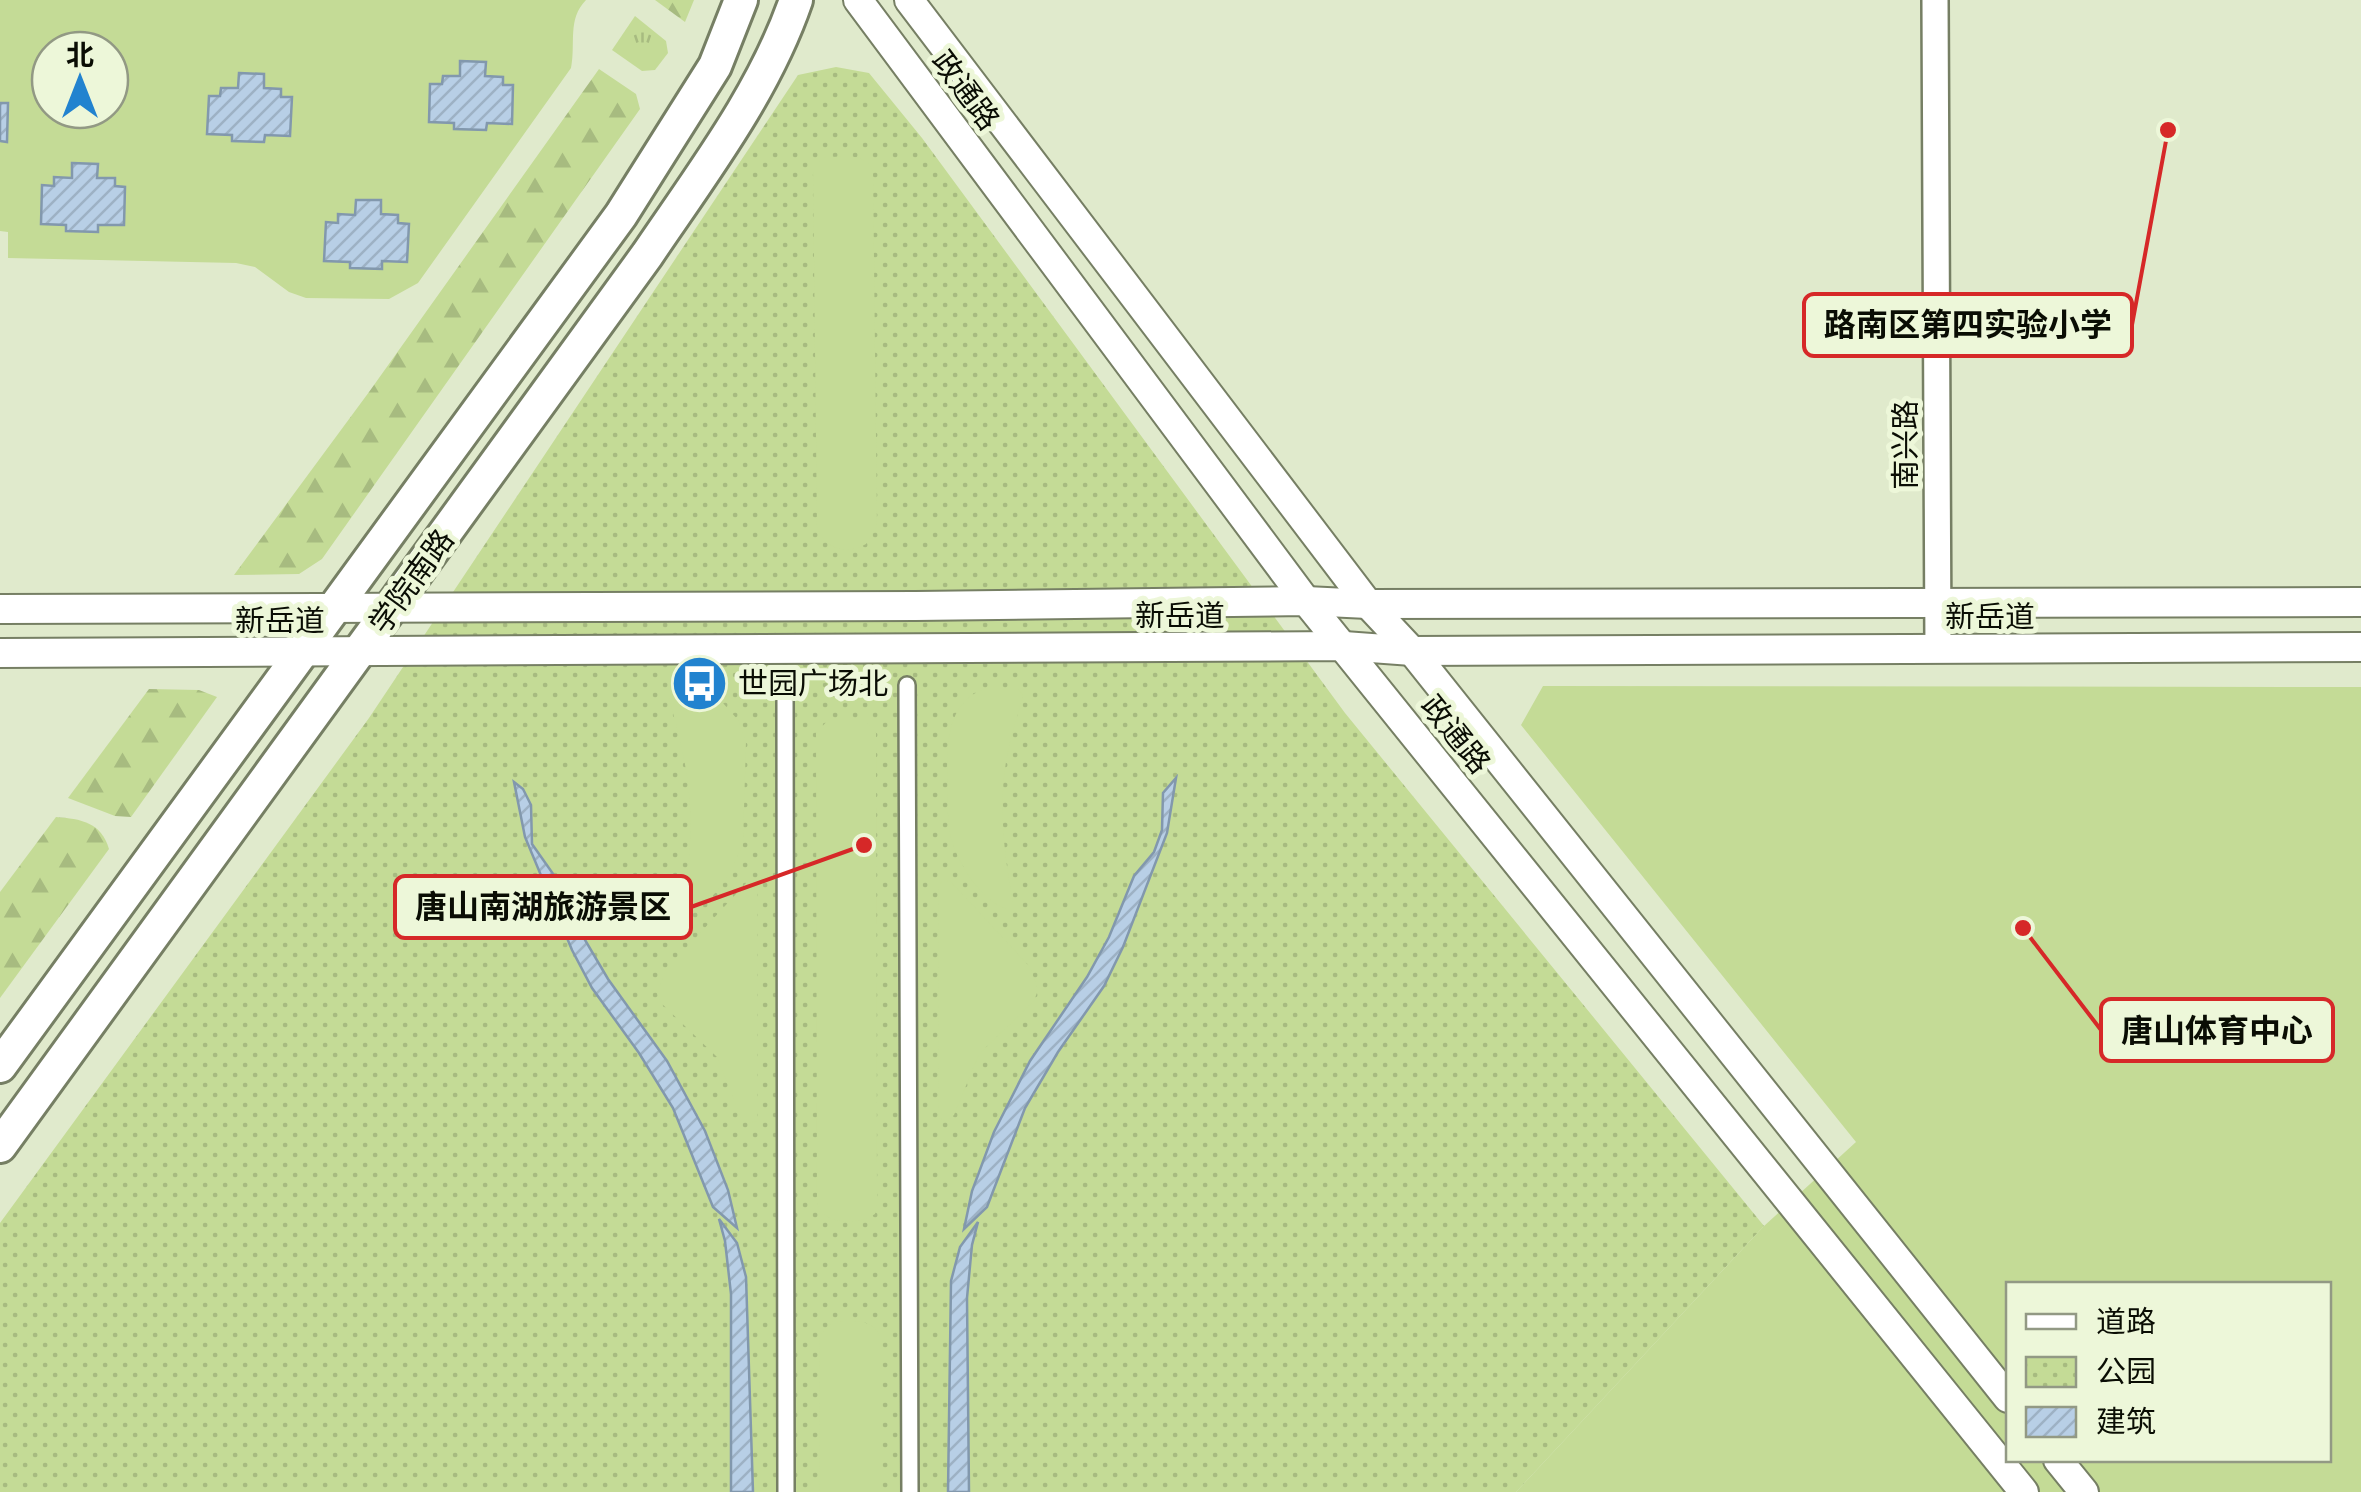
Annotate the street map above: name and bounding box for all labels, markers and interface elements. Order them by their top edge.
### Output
north arrow [30,30,130,130]
text: 北 [66,38,94,71]
street label: 政通路 [925,43,1007,137]
callout: 路南区第四实验小学 [1804,294,2132,356]
text: 路南区第四实验小学 [1824,306,2112,343]
street label: 南兴路 [1887,400,1923,490]
street label: 学院南路 [361,522,461,640]
street label: 新岳道 [1135,597,1225,633]
street label: 新岳道 [1945,598,2035,634]
street label: 新岳道 [235,602,325,638]
bus stop icon: 世园广场北 [669,653,729,713]
place label: 世园广场北 [738,665,888,701]
street label: 政通路 [1414,688,1498,780]
callout: 唐山南湖旅游景区 [395,876,691,938]
text: 唐山南湖旅游景区 [415,888,671,925]
callout: 唐山体育中心 [2101,999,2333,1061]
text: 唐山体育中心 [2121,1012,2313,1049]
legend [2006,1282,2331,1462]
text: 道路 [2096,1303,2156,1339]
text: 公园 [2096,1353,2156,1389]
text: 建筑 [2096,1403,2156,1439]

